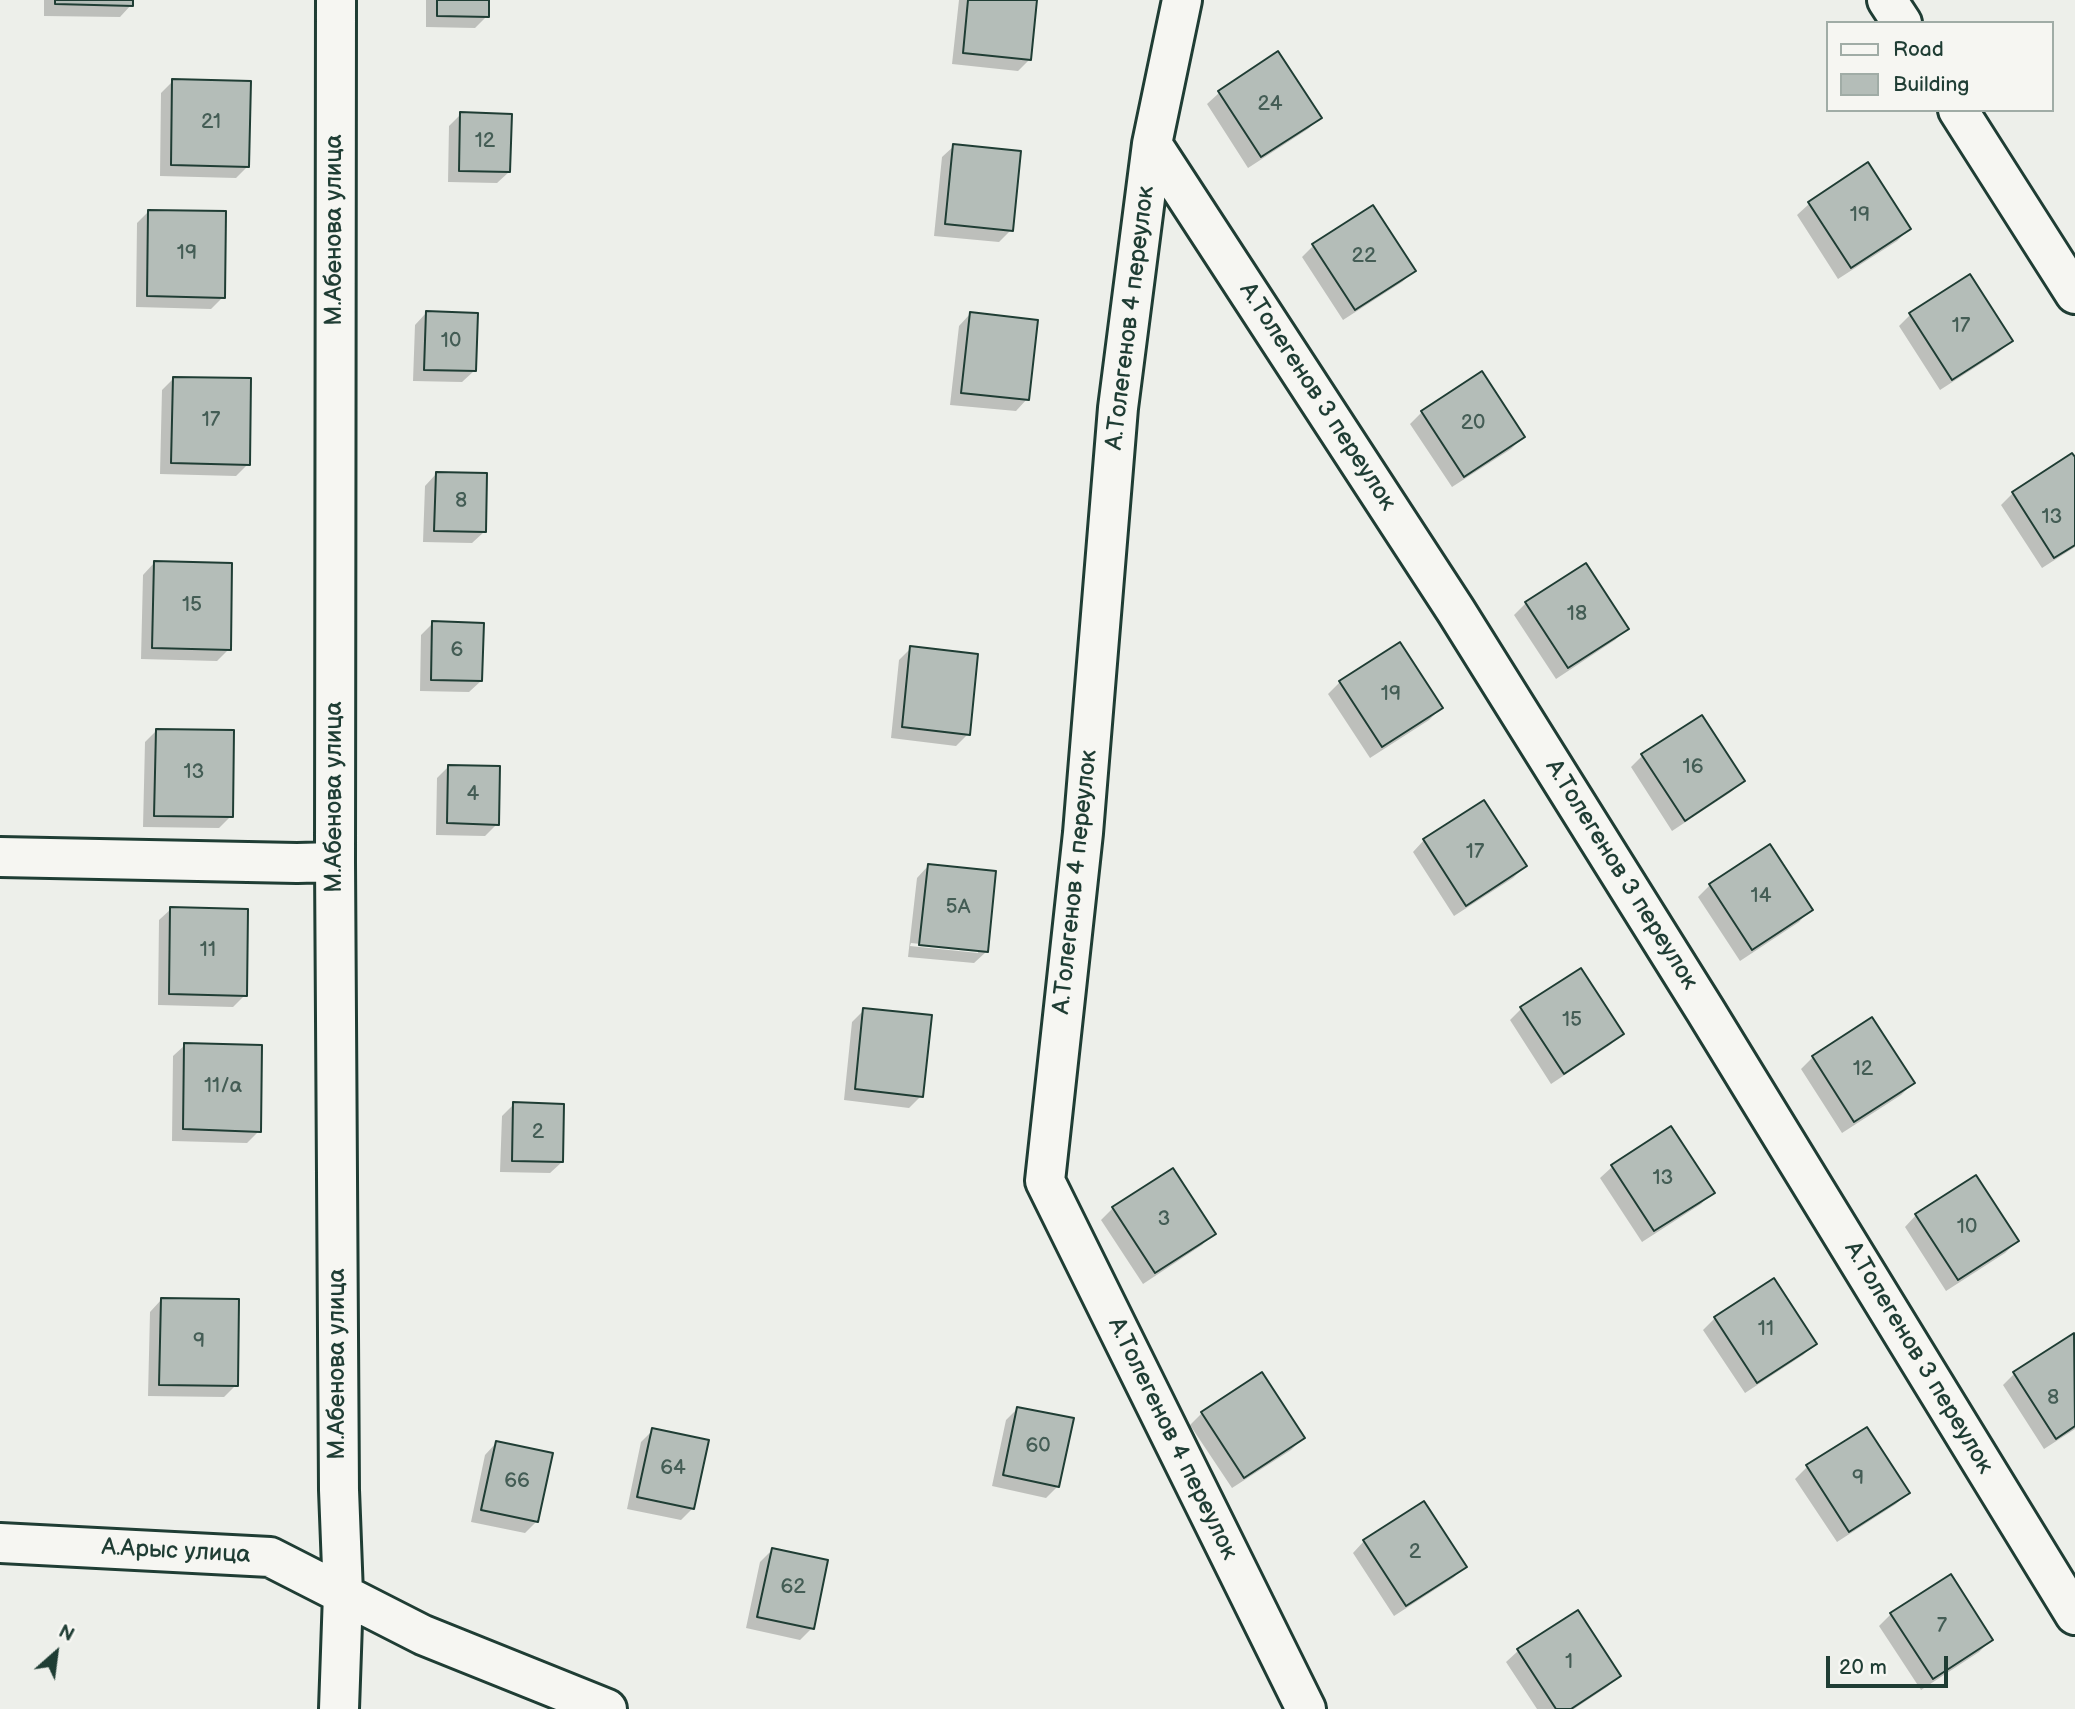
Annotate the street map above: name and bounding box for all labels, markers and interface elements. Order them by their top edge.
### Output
legend [1826,21,2054,112]
text: Road [1893,37,1944,62]
text: Building [1893,72,1969,97]
house number: 24 [1258,92,1282,118]
house number: 21 [201,110,221,136]
house number: 12 [475,129,495,155]
street label: М.Абенова улица [321,134,349,326]
street label: А.Толегенов 4 переулок [1101,184,1161,452]
house number: 19 [1850,203,1870,229]
house number: 19 [177,241,197,267]
house number: 22 [1352,244,1376,270]
street label: А.Толегенов 3 переулок [1233,278,1401,516]
house number: 17 [1952,314,1970,340]
house number: 10 [441,329,461,355]
house number: 17 [202,408,220,434]
house number: 20 [1461,411,1485,437]
house number: 8 [455,489,467,515]
house number: 13 [2041,505,2063,531]
house number: 15 [182,593,202,619]
house number: 18 [1567,602,1587,628]
house number: 6 [451,638,463,664]
house number: 19 [1381,682,1401,708]
street label: М.Абенова улица [321,701,349,893]
street label: А.Толегенов 4 переулок [1048,748,1104,1016]
street label: А.Толегенов 3 переулок [1538,755,1704,995]
house number: 16 [1683,755,1703,781]
house number: 13 [183,760,205,786]
house number: 4 [467,782,479,808]
house number: 17 [1466,840,1484,866]
house number: 14 [1751,884,1771,910]
house number: 5А [946,895,970,921]
house number: 11 [200,938,216,964]
house number: 15 [1562,1008,1582,1034]
house number: 12 [1853,1057,1873,1083]
house number: 11/а [204,1074,242,1100]
house number: 2 [532,1120,544,1146]
house number: 13 [1652,1166,1674,1192]
house number: 3 [1158,1207,1170,1233]
house number: 10 [1957,1215,1977,1241]
street label: А.Толегенов 3 переулок [1837,1237,1999,1479]
street label: М.Абенова улица [324,1268,352,1460]
street label: А.Толегенов 4 переулок [1101,1313,1243,1565]
house number: 11 [1758,1317,1774,1343]
house number: 9 [193,1329,205,1355]
house number: 8 [2047,1386,2059,1412]
house number: 60 [1025,1434,1051,1460]
house number: 64 [660,1456,686,1482]
house number: 9 [1852,1466,1864,1492]
house number: 66 [504,1469,530,1495]
street label: А.Арыс улица [101,1534,251,1570]
house number: 2 [1409,1540,1421,1566]
house number: 62 [780,1575,806,1601]
house number: 7 [1937,1614,1947,1640]
north arrow [21,1618,91,1688]
text: N [54,1621,78,1648]
scale bar [1830,1642,1952,1686]
house number: 1 [1565,1650,1573,1676]
text: 20 m [1839,1655,1887,1680]

